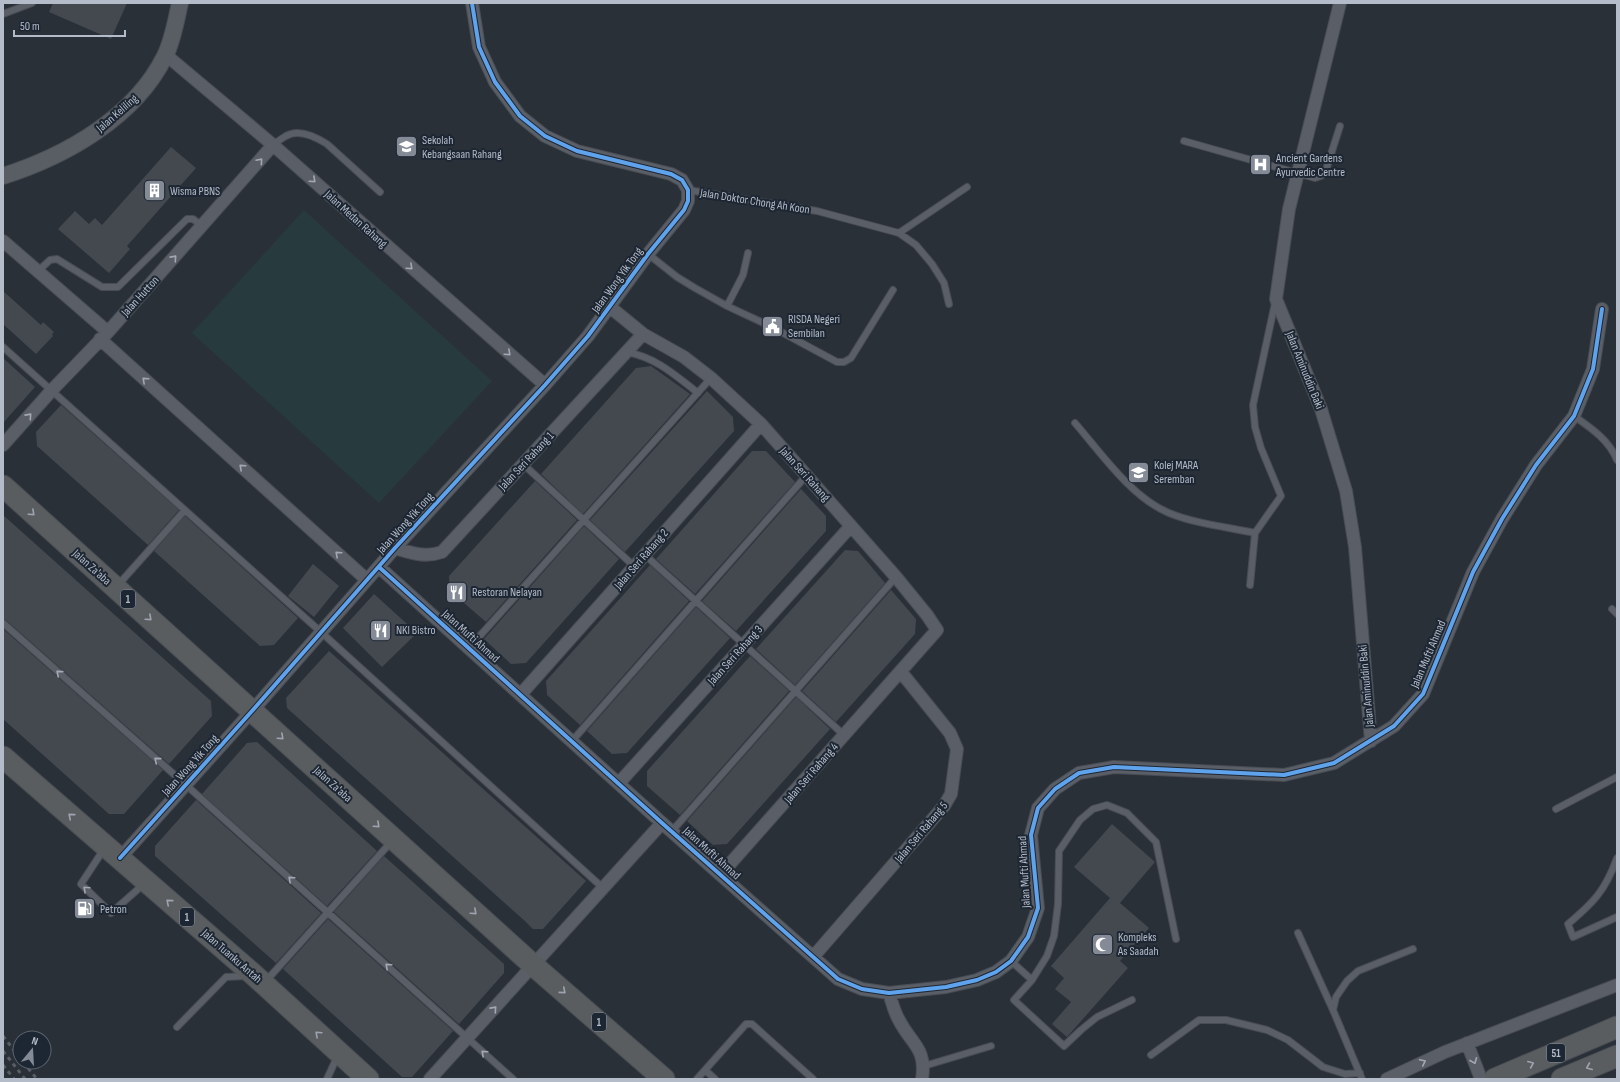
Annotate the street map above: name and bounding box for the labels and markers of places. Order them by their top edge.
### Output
place label: Sekolah Kebangsaan Rahang [422,133,502,162]
school or university icon: Sekolah Kebangsaan Rahang [394,134,420,160]
place label: Ancient Gardens Ayurvedic Centre [1275,151,1345,180]
hospital icon: Ancient Gardens Ayurvedic Centre [1248,152,1274,178]
building icon: Wisma PBNS [141,178,167,204]
place label: Wisma PBNS [170,184,220,199]
place label: RISDA Negeri Sembilan [788,312,840,341]
public building icon: RISDA Negeri Sembilan [760,313,786,339]
place label: Kolej MARA Seremban [1154,458,1199,487]
school or university icon: Kolej MARA Seremban [1125,459,1151,485]
restaurant icon: Restoran Nelayan [444,579,470,605]
place label: Restoran Nelayan [472,585,542,600]
restaurant icon: NKI Bistro [367,617,393,643]
place label: NKI Bistro [396,623,436,638]
fuel station icon: Petron [72,896,98,922]
place label: Petron [100,902,127,917]
place label: Kompleks As Saadah [1117,930,1159,959]
mosque icon: Kompleks As Saadah [1089,931,1115,957]

